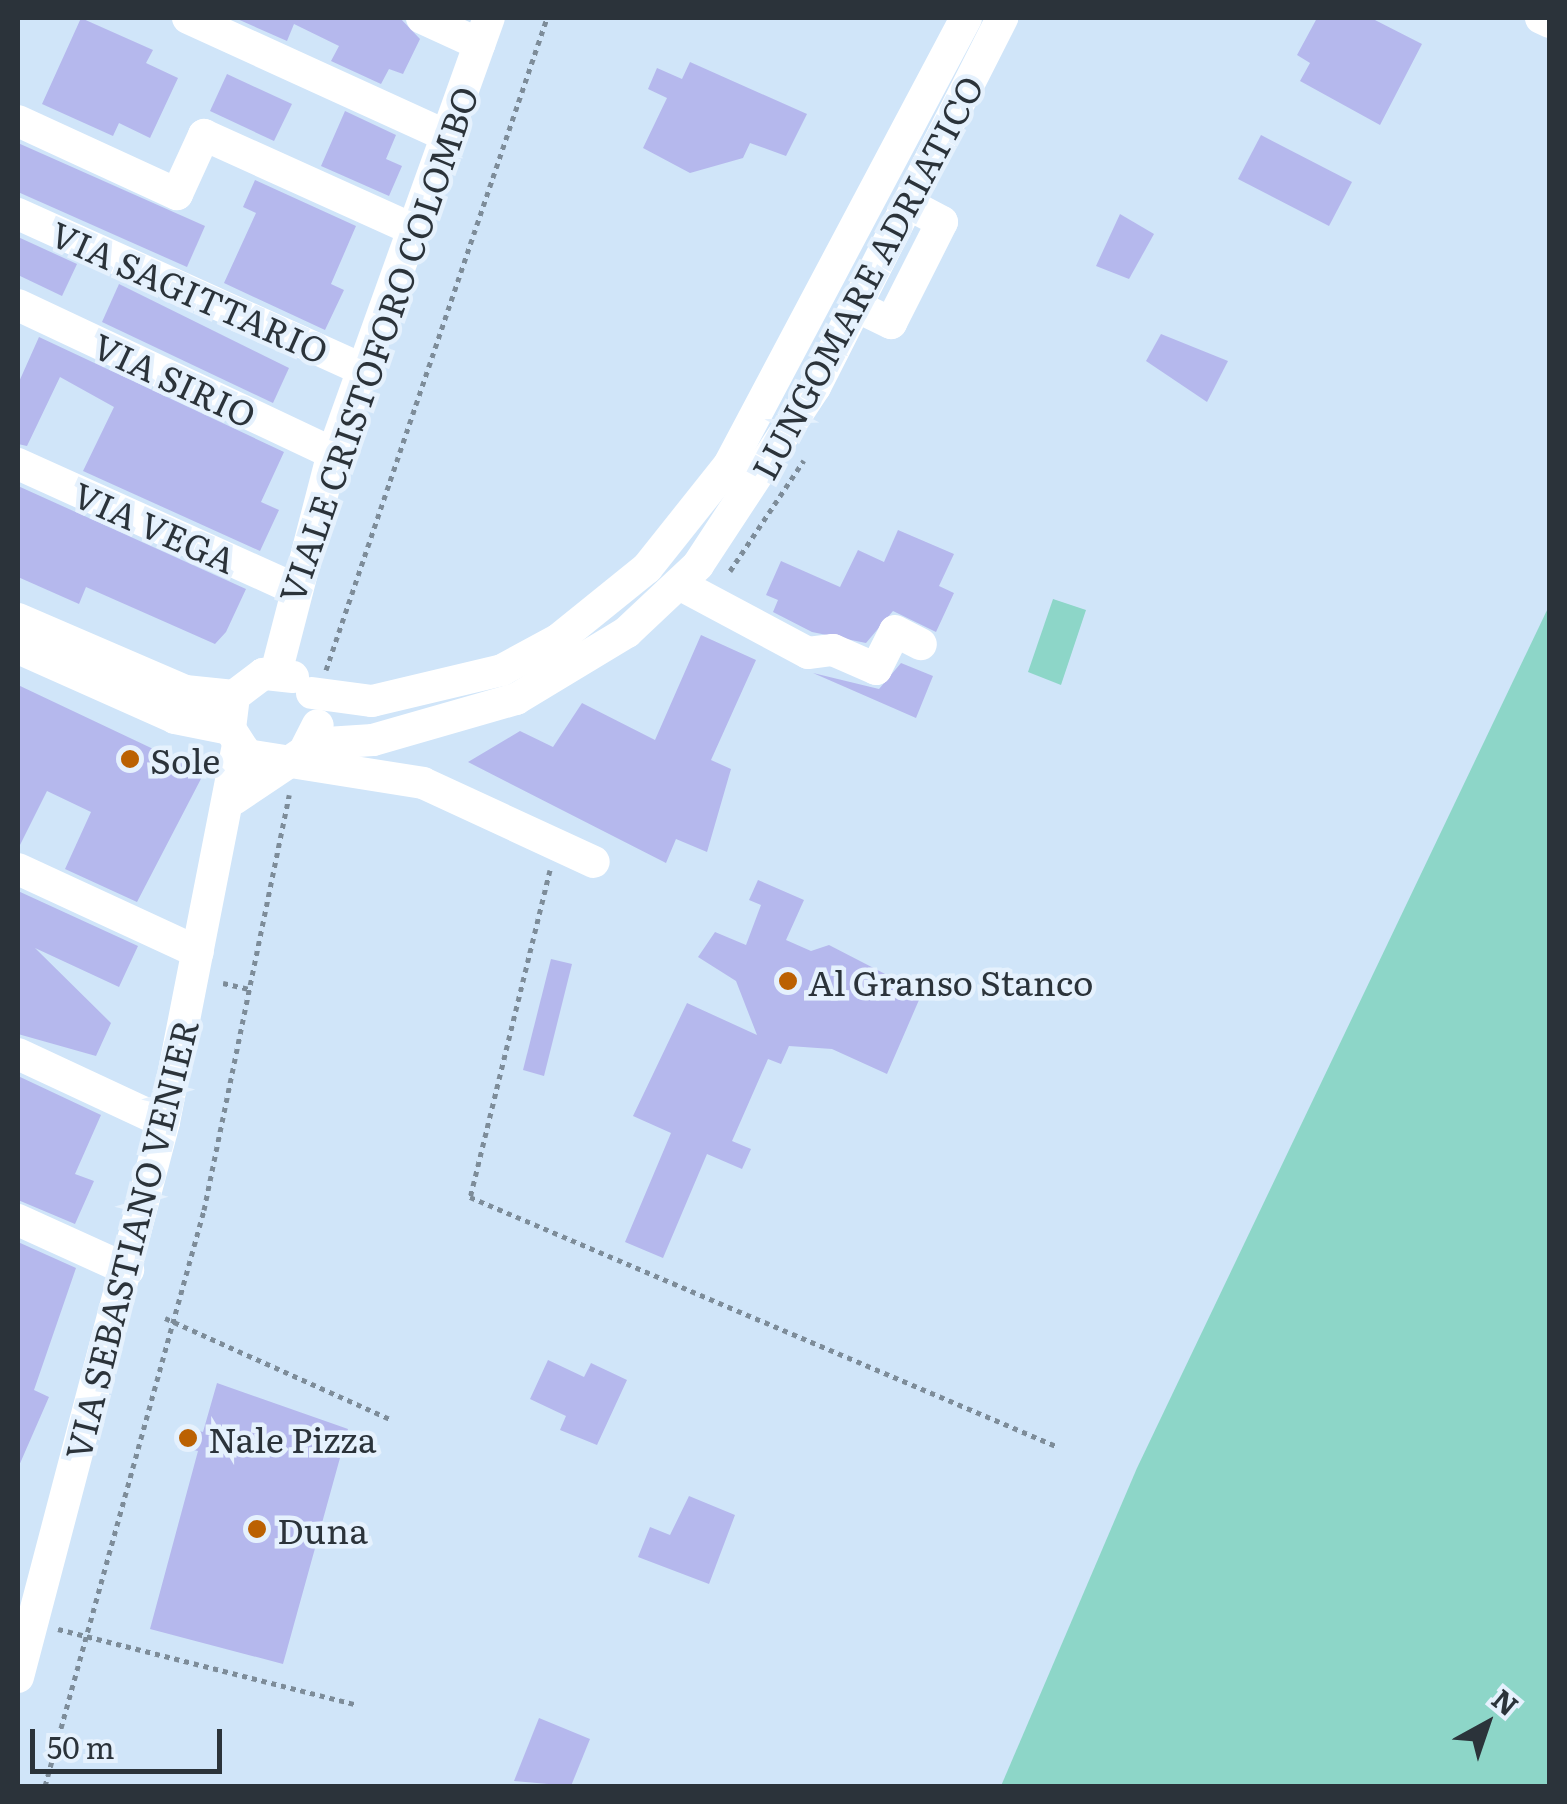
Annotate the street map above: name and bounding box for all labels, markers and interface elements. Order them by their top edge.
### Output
street label: LUNGOMARE ADRIATICO [742,68,990,486]
street label: VIALE CRISTOFORO COLOMBO [269,81,485,607]
street label: VIA SAGITTARIO [45,211,335,371]
street label: VIA SIRIO [87,323,263,435]
street label: VIA VEGA [67,472,243,580]
place label: Sole [150,738,220,780]
marker: Sole [119,748,141,770]
place label: Al Granso Stanco [808,960,1094,1002]
marker: Al Granso Stanco [777,970,799,992]
street label: VIA SEBASTIANO VENIER [55,1014,205,1464]
place label: Nale Pizza [208,1417,376,1459]
marker: Nale Pizza [177,1427,199,1449]
place label: Duna [277,1508,368,1550]
marker: Duna [246,1518,268,1540]
north arrow [1437,1674,1537,1774]
text: N [1484,1677,1529,1725]
scale bar [35,1709,228,1771]
text: 50 m [47,1724,115,1768]

